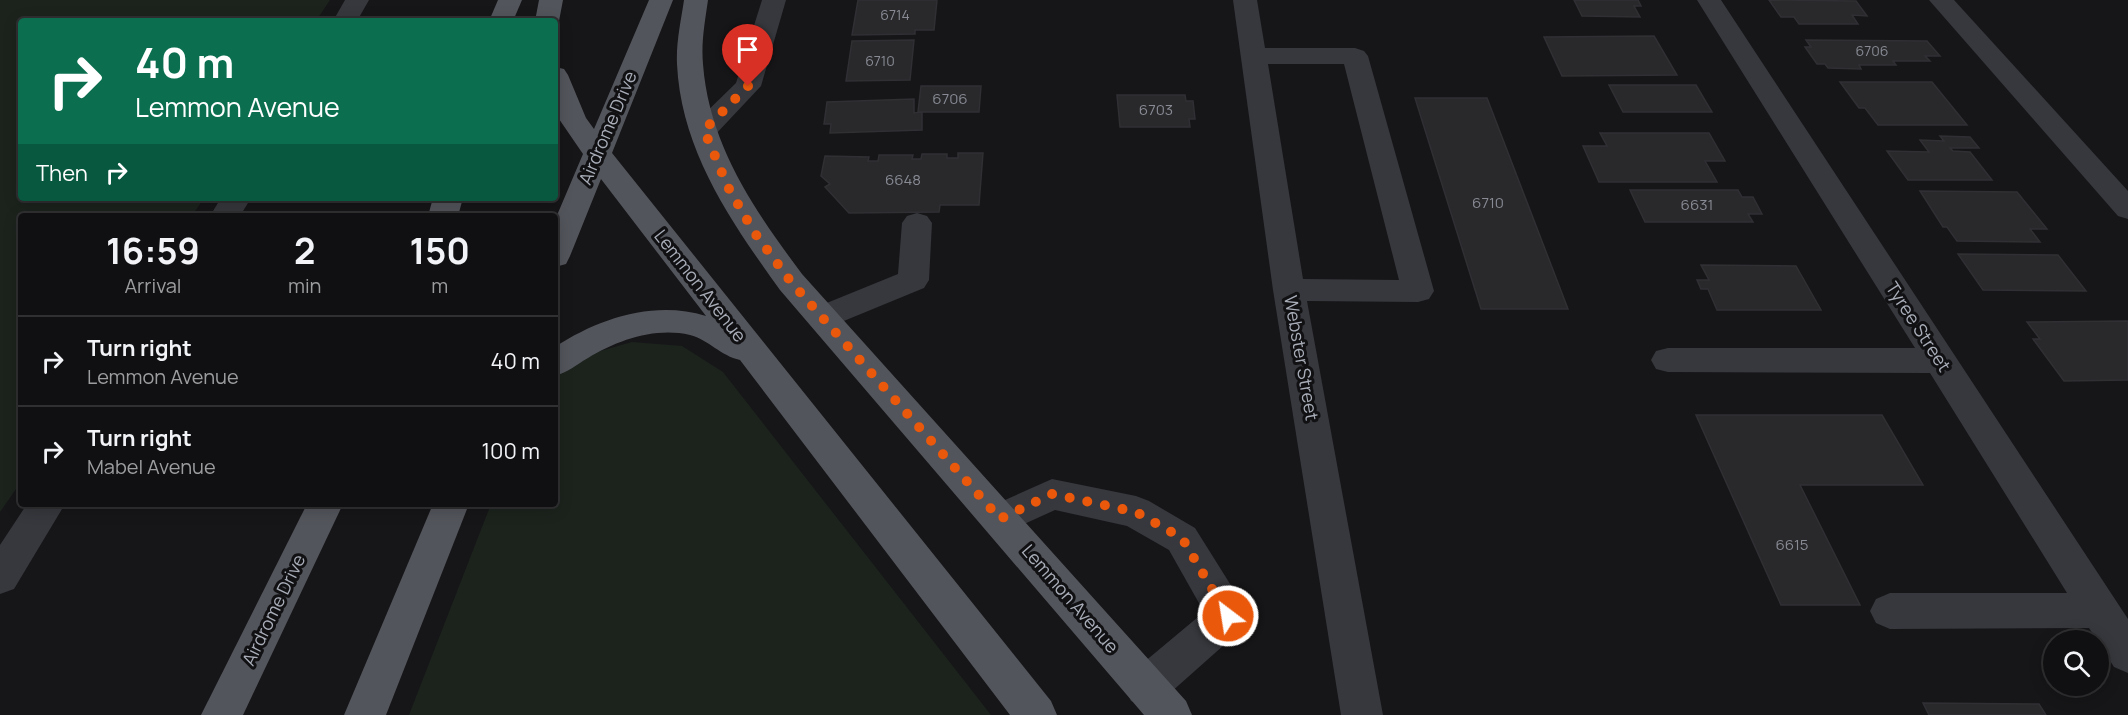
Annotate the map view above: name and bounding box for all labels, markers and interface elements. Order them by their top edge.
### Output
house number: 6714 [880,5,910,24]
pin [722,24,773,86]
text: 40 m [135,33,234,91]
icon: arrive [731,33,764,66]
house number: 6706 [1856,41,1888,60]
icon: right [36,42,114,120]
house number: 6710 [865,51,895,70]
street label: Airdrome Drive [572,67,642,188]
text: Lemmon Avenue [135,88,340,125]
house number: 6706 [932,88,968,109]
house number: 6703 [1139,99,1173,120]
icon: right [100,156,133,189]
text: Then [36,158,88,188]
house number: 6648 [885,169,921,190]
house number: 6710 [1472,192,1504,213]
house number: 6631 [1681,194,1713,215]
street label: Lemmon Avenue [649,224,752,347]
text: 16:59 [106,226,200,275]
text: 2 [294,226,315,275]
text: 150 [409,226,470,275]
text: Arrival [124,272,182,299]
text: min [288,272,321,299]
text: m [431,272,448,299]
street label: Tyree Street [1881,277,1957,376]
street label: Webster Street [1279,293,1325,422]
text: Turn right [87,333,192,363]
icon: right [36,345,69,378]
text: 40 m [491,346,540,376]
text: Lemmon Avenue [87,363,239,390]
text: Turn right [87,423,192,453]
icon: right [36,435,69,468]
text: 100 m [482,436,540,466]
text: Mabel Avenue [87,453,216,480]
house number: 6615 [1776,534,1808,555]
street label: Lemmon Avenue [1017,539,1125,658]
street label: Airdrome Drive [236,550,310,669]
position arrow [1196,584,1260,648]
map controls [2043,630,2109,696]
button: search [2043,630,2109,696]

